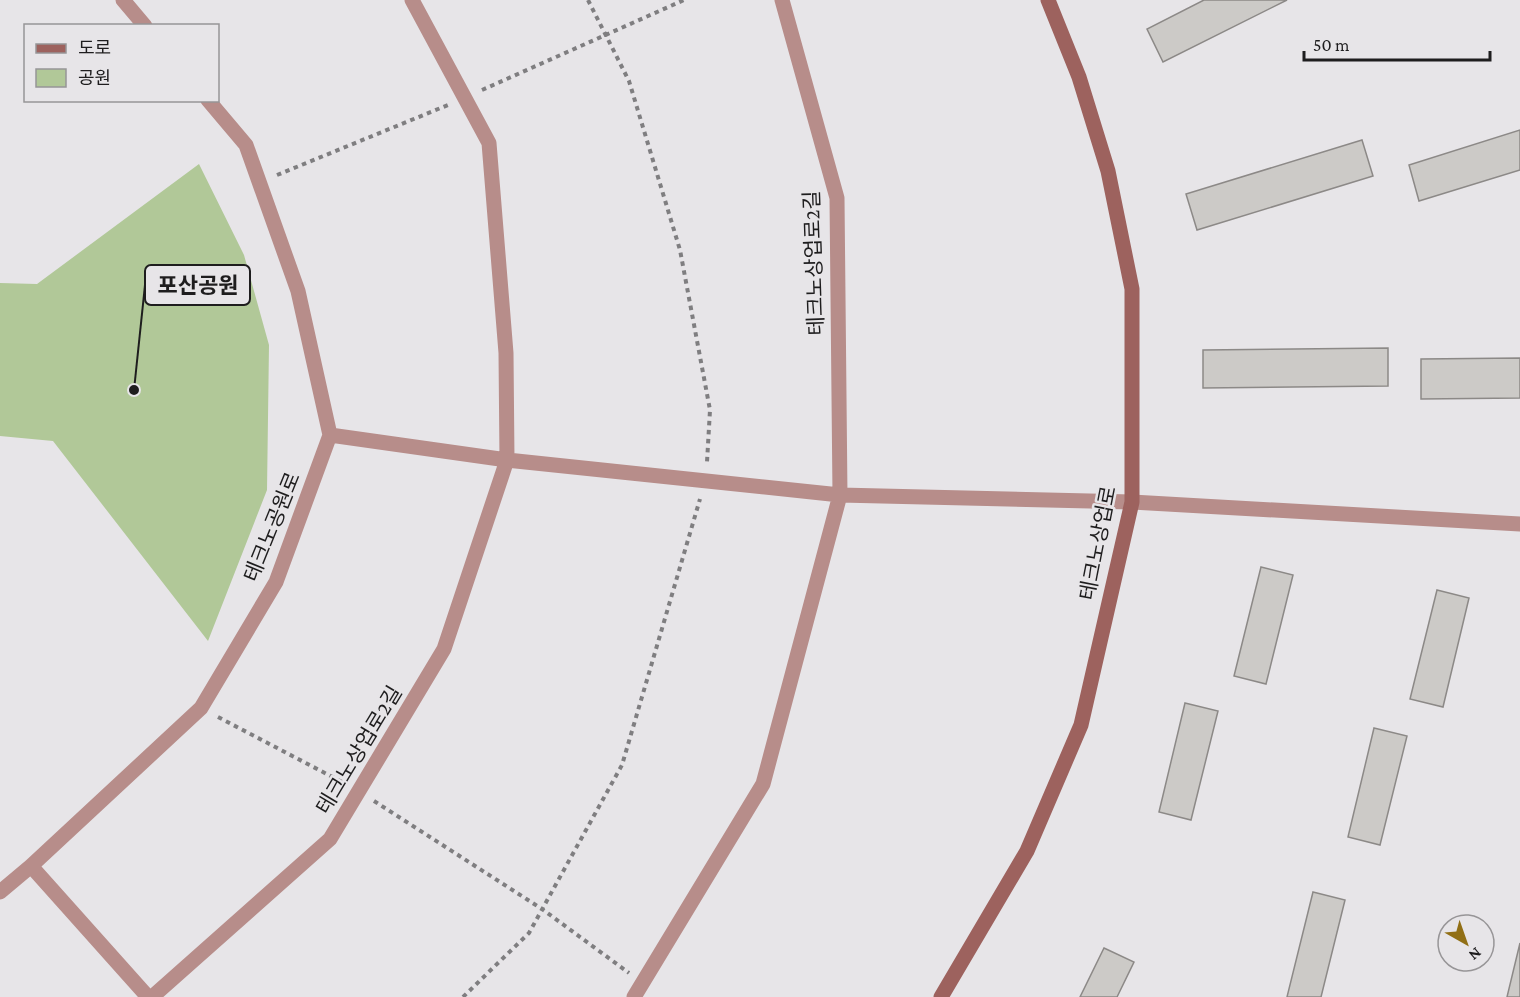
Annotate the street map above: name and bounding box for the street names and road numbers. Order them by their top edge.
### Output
street label: 테크노상업로2길 [799,190,829,336]
street label: 테크노공원로 [239,469,305,585]
street label: 테크노상업로 [1075,484,1121,602]
street label: 테크노상업로2길 [311,682,407,818]

